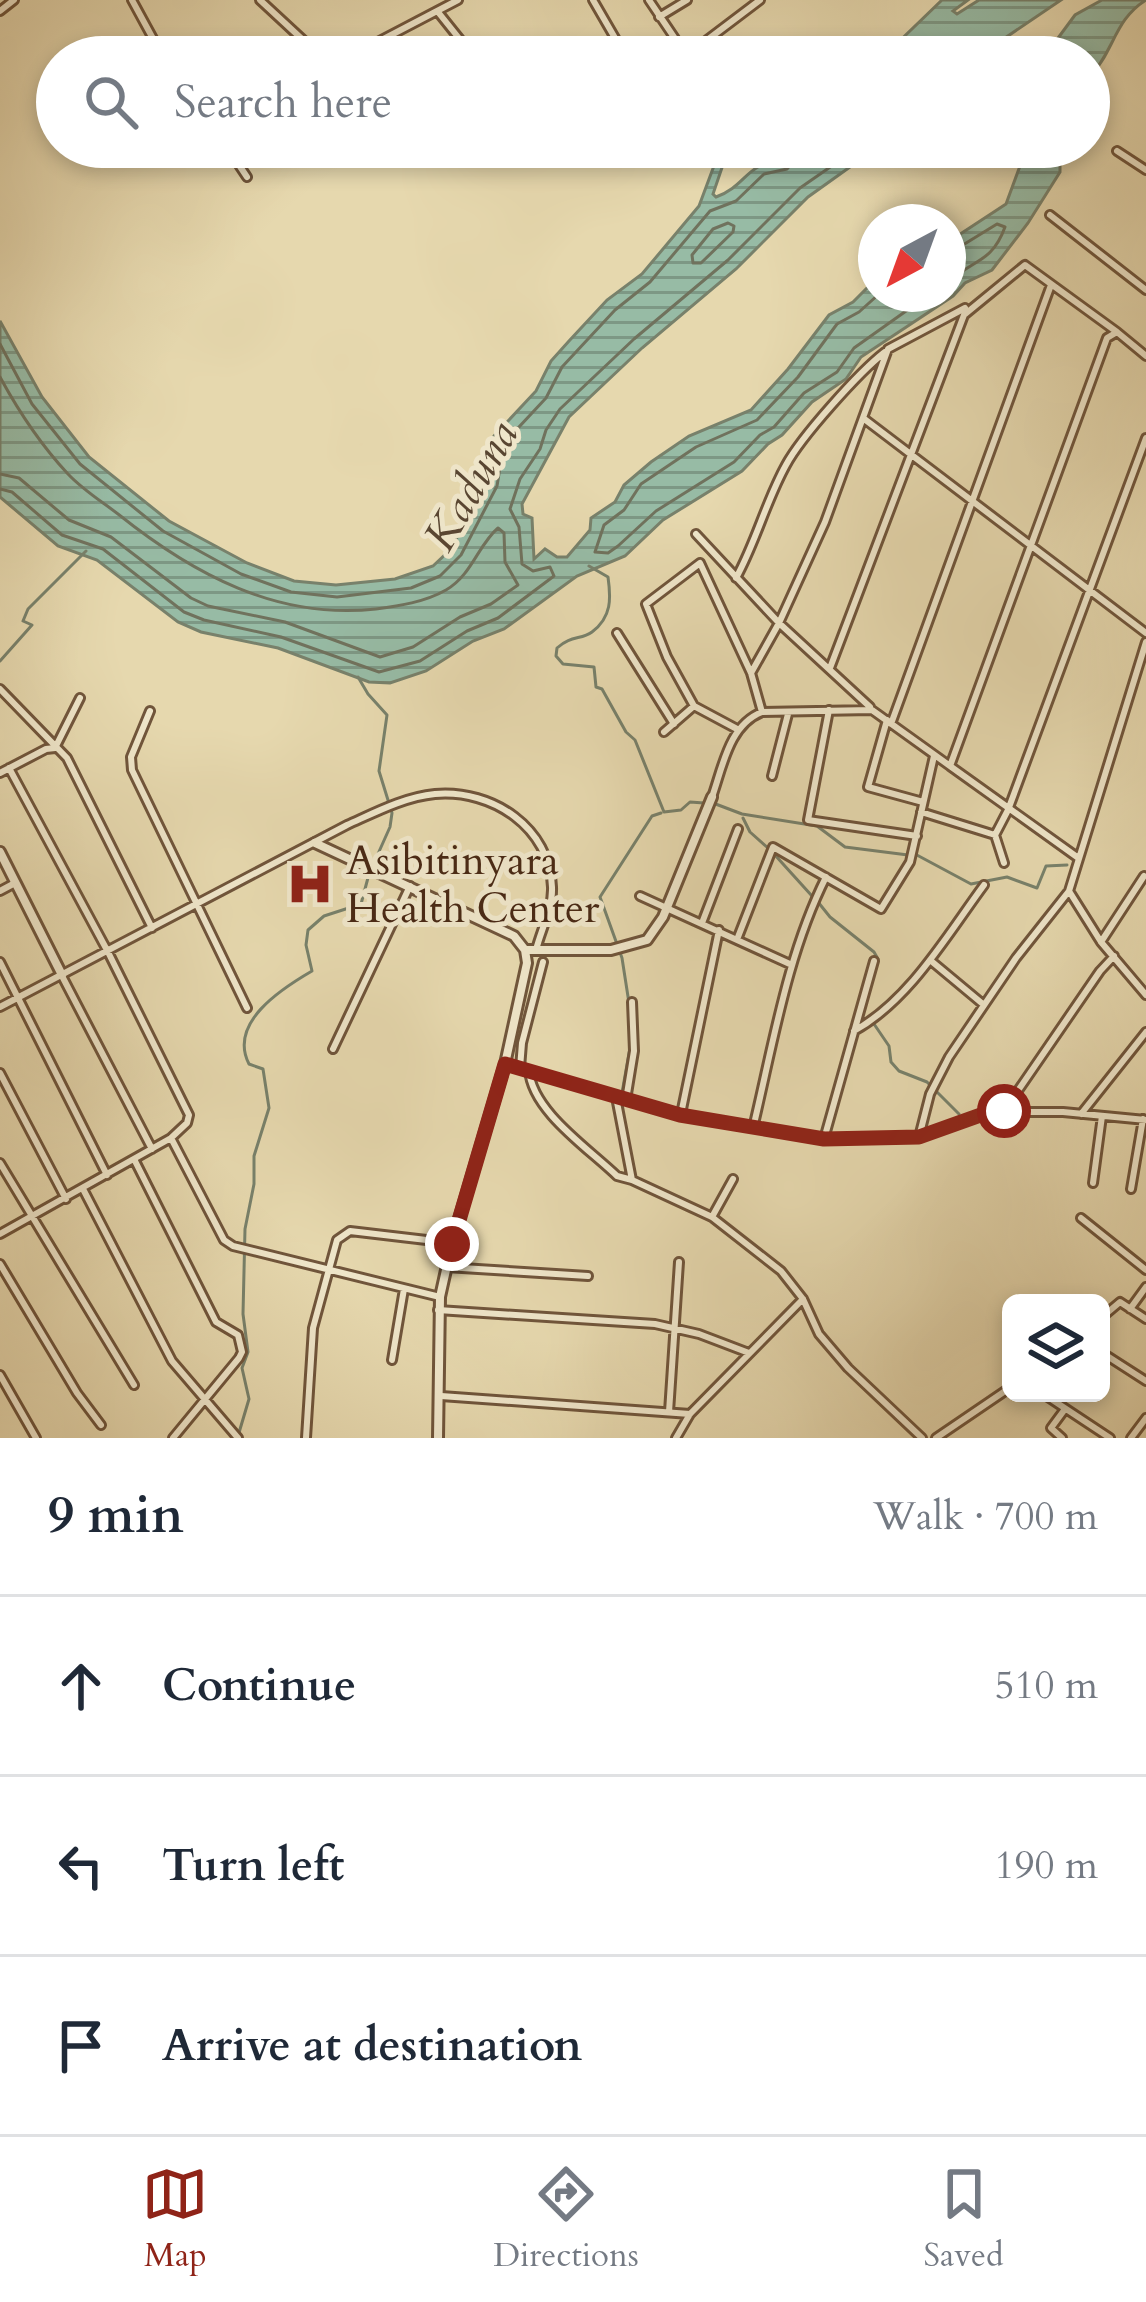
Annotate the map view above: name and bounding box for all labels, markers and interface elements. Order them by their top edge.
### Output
search box [36,36,1110,168]
icon: search [78,69,144,135]
text: Search here [174,72,392,133]
north arrow [858,204,966,312]
water label: Kaduna [409,410,533,562]
place label: Asibitinyara Health Center [346,832,600,937]
hospital icon: Asibitinyara Health Center [285,859,335,909]
route start [977,1084,1031,1138]
route end [425,1217,479,1271]
map controls [1002,1294,1110,1402]
button: layers [1002,1294,1110,1402]
text: 9 min [48,1481,184,1551]
text: Walk · 700 m [873,1490,1098,1543]
icon: ahead [48,1653,114,1719]
text: Continue [162,1655,356,1716]
text: 510 m [995,1659,1098,1712]
icon: left [48,1833,114,1899]
text: Turn left [162,1835,344,1896]
text: 190 m [995,1839,1098,1892]
icon: arrive [48,2013,114,2079]
text: Arrive at destination [162,2015,582,2076]
tab: Map [142,2161,208,2278]
tab: Directions [493,2161,639,2278]
tab: Saved [924,2161,1004,2278]

